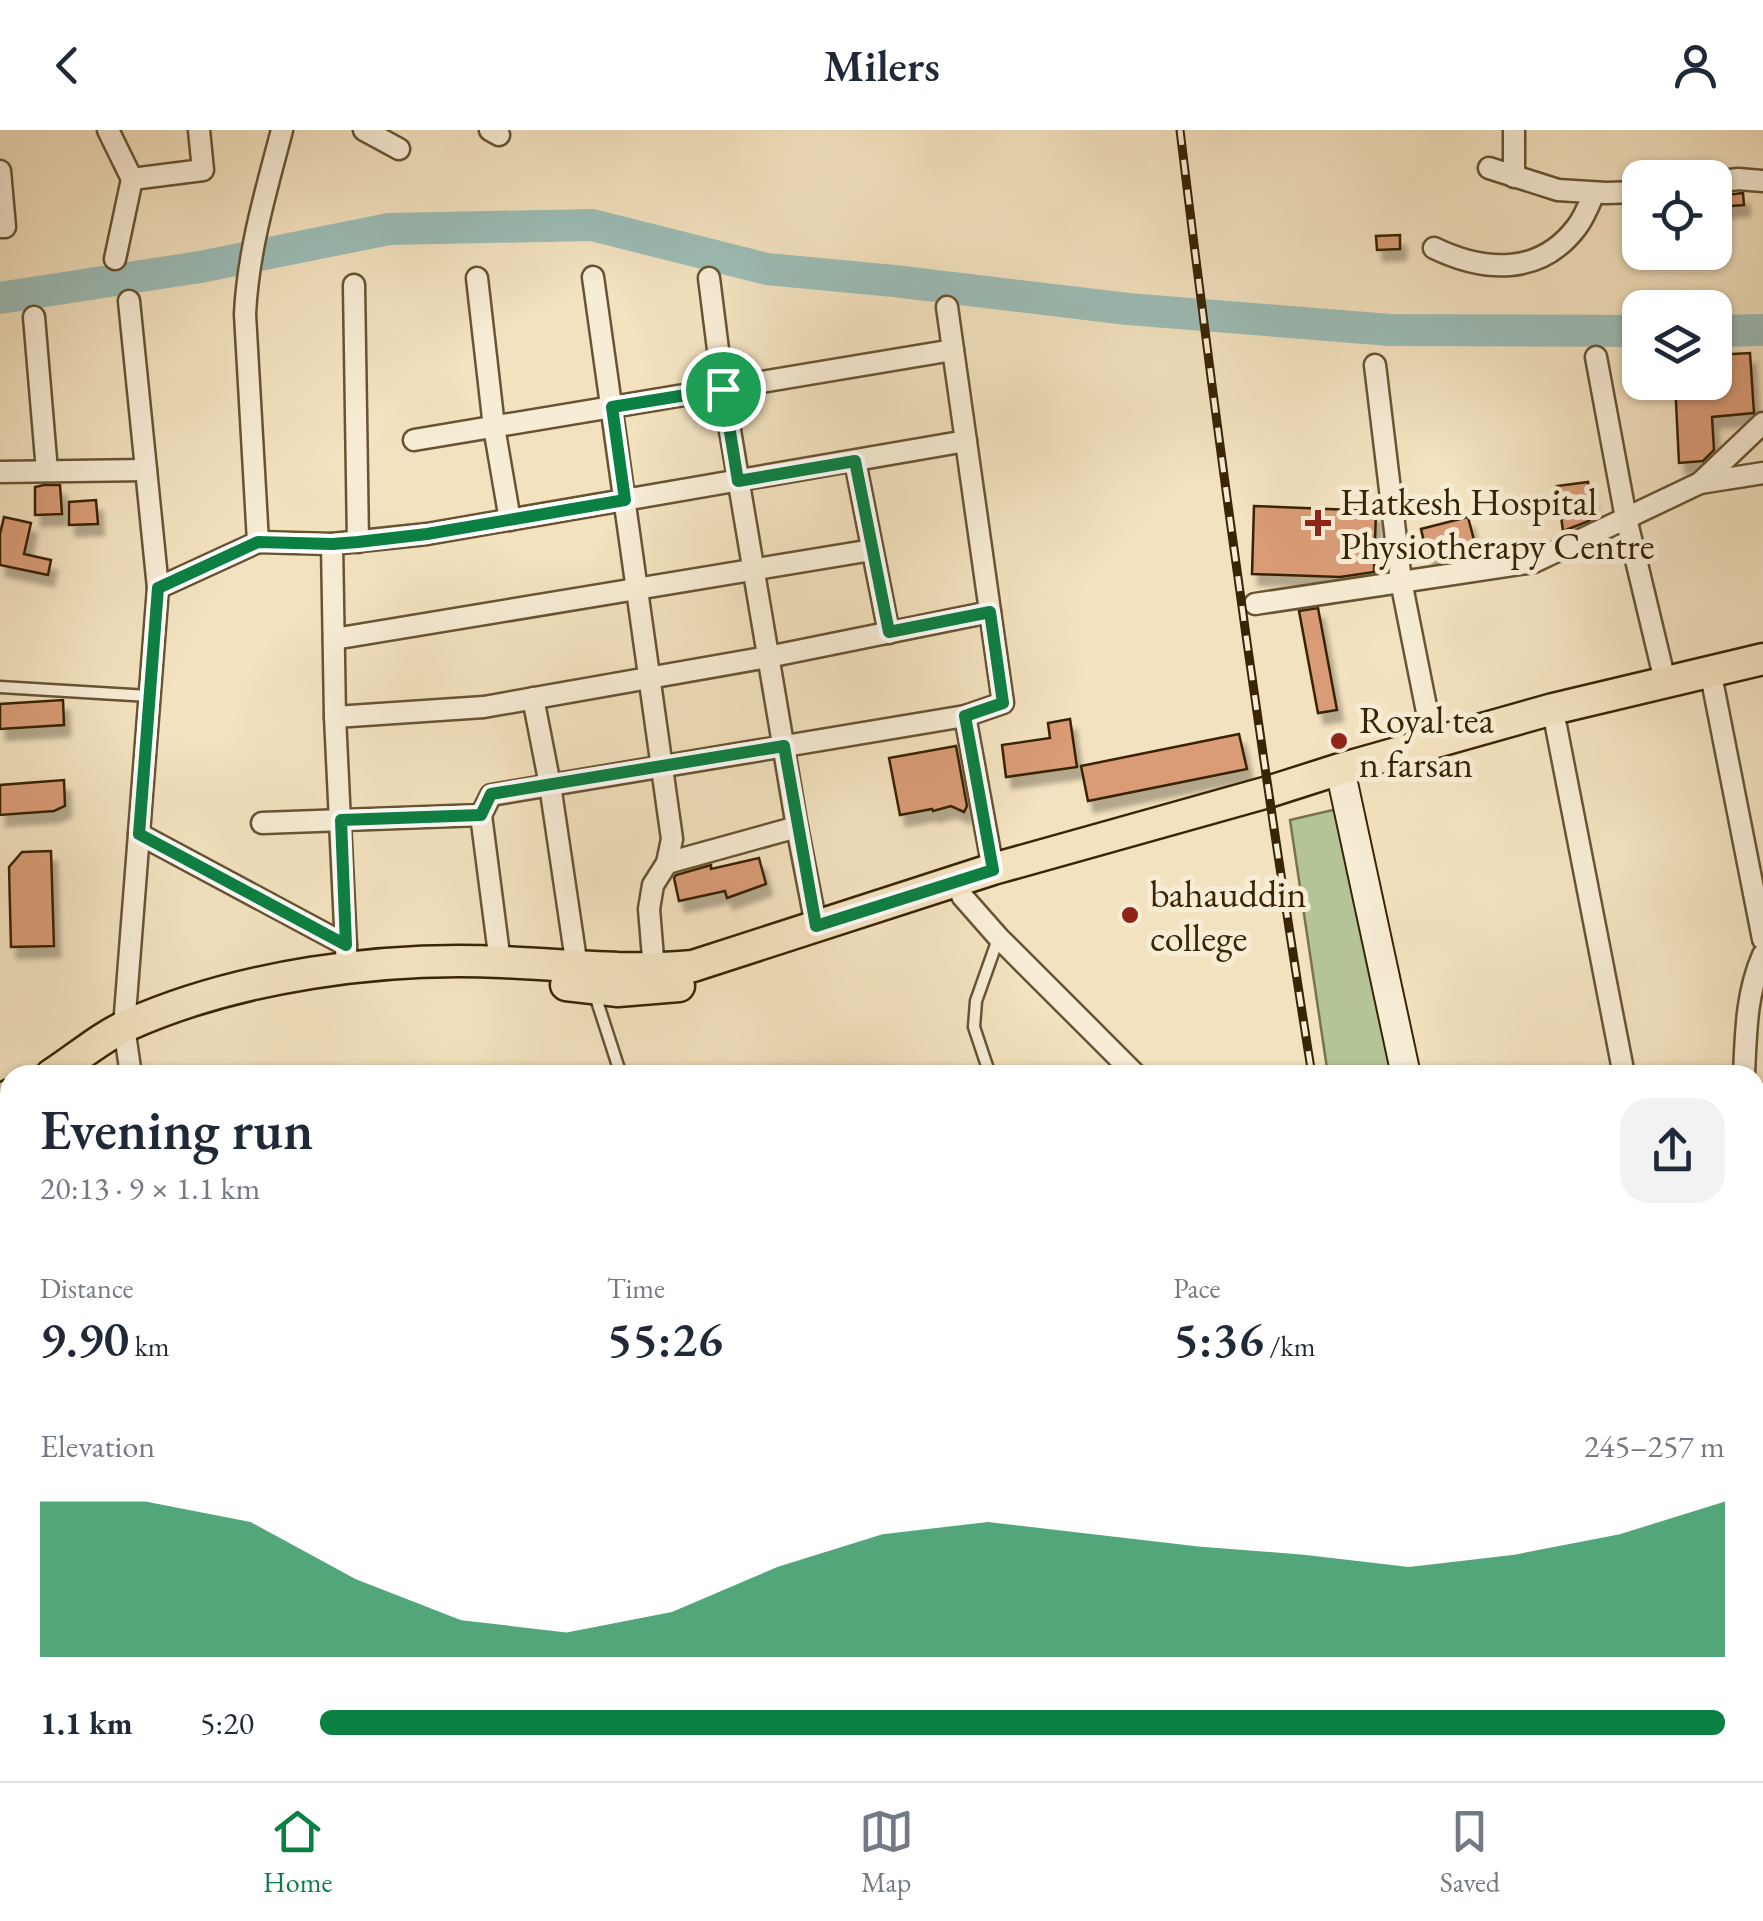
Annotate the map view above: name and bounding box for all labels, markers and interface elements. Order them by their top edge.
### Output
text: Milers [823,36,940,94]
icon: back [40,38,95,93]
icon: person [1668,38,1723,93]
map controls [1622,160,1732,400]
button: locate [1622,160,1732,270]
button: layers [1622,290,1732,400]
pin [681,347,766,432]
icon: arrive [696,362,751,417]
place label: Hatkesh Hospital Physiotherapy Centre [1340,477,1655,570]
marker: Hatkesh Hospital Physiotherapy Centre [1305,510,1331,536]
place label: Royal tea n farsan [1359,695,1495,788]
marker: Royal tea n farsan [1328,730,1350,752]
place label: bahauddin college [1150,869,1307,962]
marker: bahauddin college [1119,904,1141,926]
text: Evening run [40,1094,313,1165]
button: share [1620,1098,1725,1203]
text: 20:13 · 9 × 1.1 km [40,1167,260,1209]
text: Distance [40,1270,134,1306]
text: Time [607,1270,665,1306]
text: Pace [1173,1270,1220,1306]
text: 9.90 [40,1306,129,1371]
text: 55:26 [607,1306,723,1371]
text: 5:36 [1173,1306,1264,1371]
text: km [129,1328,170,1364]
text: /km [1264,1328,1316,1364]
text: Elevation [40,1425,155,1467]
text: 245–257 m [1584,1425,1725,1467]
text: 1.1 km [40,1702,133,1744]
text: 5:20 [200,1702,254,1744]
tab: Home [263,1804,332,1900]
tab: Map [859,1804,914,1900]
tab: Saved [1440,1804,1500,1900]

